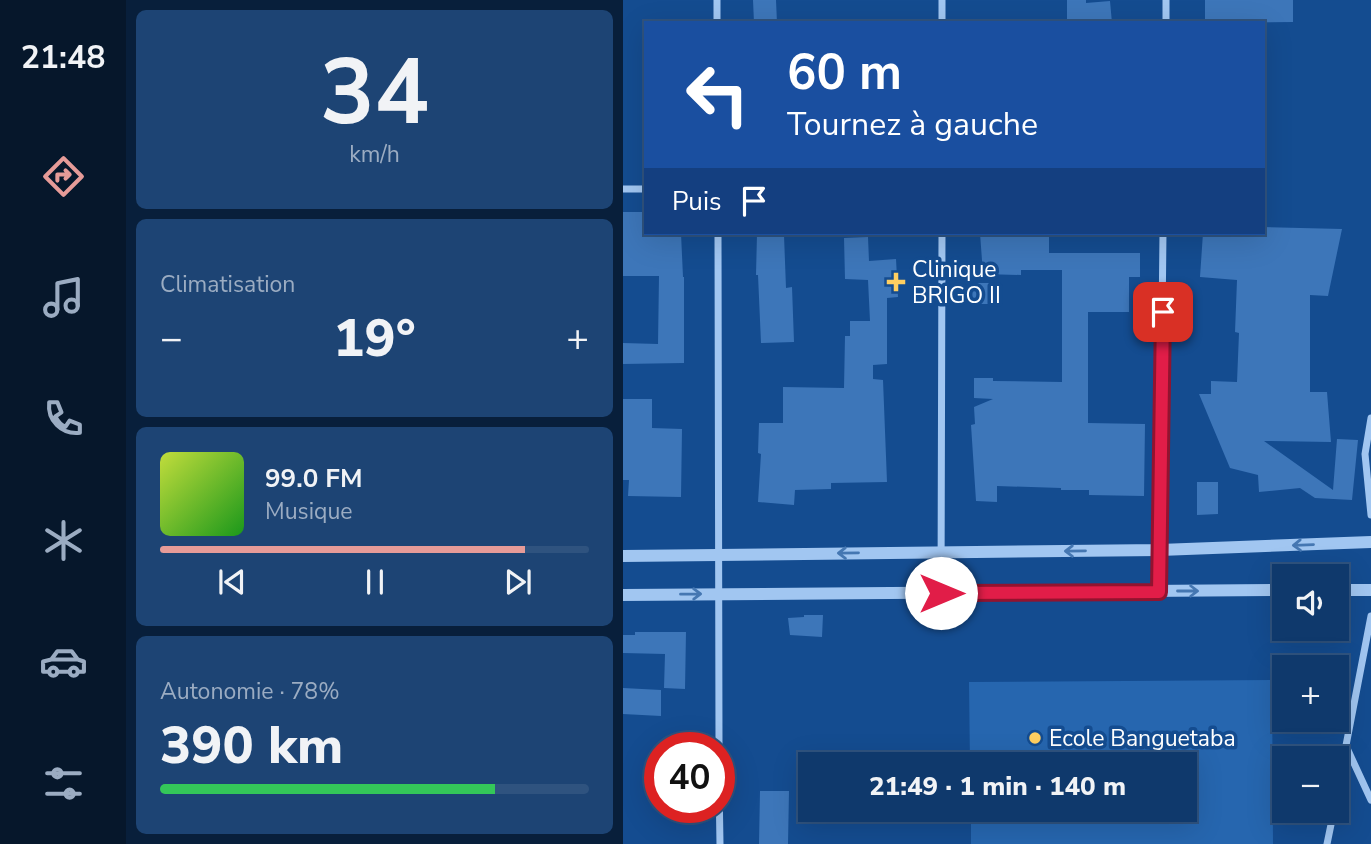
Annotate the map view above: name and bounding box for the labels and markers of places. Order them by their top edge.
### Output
place label: Clinique BRIGO II [912,254,1001,311]
marker: Clinique BRIGO II [886,272,906,292]
pin [1133,282,1193,342]
place label: Ecole Banguetaba [1049,723,1236,754]
marker: Ecole Banguetaba [1027,730,1043,746]

